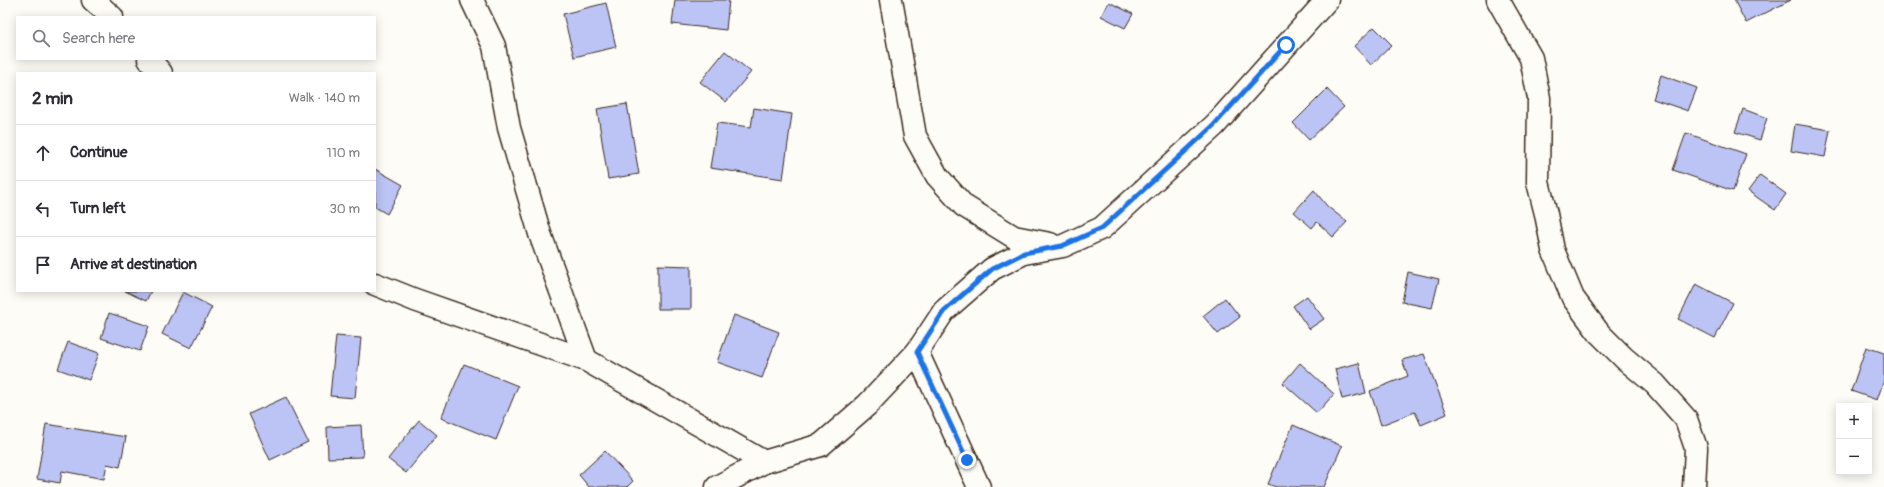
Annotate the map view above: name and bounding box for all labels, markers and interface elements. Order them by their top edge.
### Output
search box [16,16,376,60]
icon: search [30,27,52,49]
text: Search here [62,29,135,48]
route start [1277,36,1295,54]
text: 2 min [32,88,73,109]
text: Walk · 140 m [289,90,360,106]
icon: ahead [32,142,54,164]
text: Continue [70,143,128,162]
text: 110 m [327,145,360,161]
icon: left [32,198,54,220]
text: Turn left [70,199,126,218]
text: 30 m [330,201,360,217]
icon: arrive [32,254,54,276]
text: Arrive at destination [70,255,197,274]
map controls [1836,403,1872,475]
button: + [1836,403,1872,439]
button: − [1836,439,1872,475]
route end [958,451,976,469]

